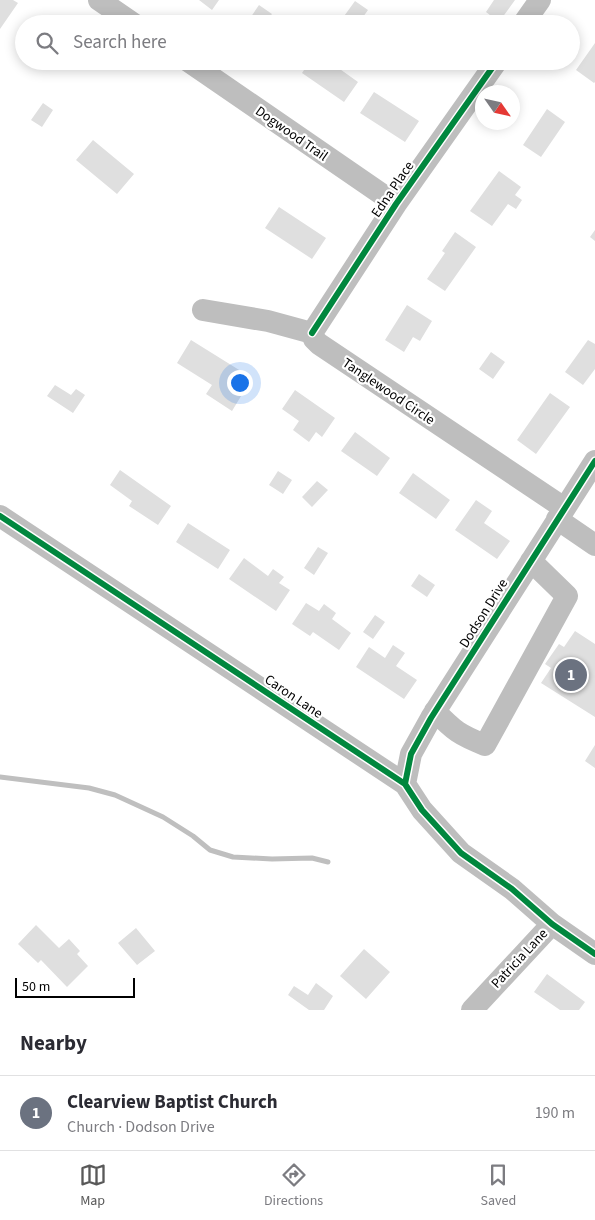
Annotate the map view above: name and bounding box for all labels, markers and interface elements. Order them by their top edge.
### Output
search box [15,15,580,70]
icon: search [33,29,61,57]
text: Search here [73,29,167,56]
north arrow [475,85,520,130]
street label: Dogwood Trail [251,101,332,166]
street label: Edna Place [367,157,419,222]
street label: Tanglewood Circle [338,353,439,430]
your location [227,370,253,396]
street label: Dodson Drive [455,575,513,652]
pin: 1 [555,656,587,694]
street label: Caron Lane [260,670,327,724]
street label: Patricia Lane [487,924,553,993]
scale bar [15,975,135,998]
text: 50 m [22,977,50,997]
text: Nearby [20,1028,87,1058]
text: Clearview Baptist Church [67,1089,278,1116]
text: 1 [32,1102,40,1124]
text: 190 m [535,1102,575,1124]
text: Church · Dodson Drive [67,1116,215,1138]
tab: Map [79,1161,107,1211]
tab: Directions [264,1161,323,1211]
tab: Saved [481,1161,516,1211]

